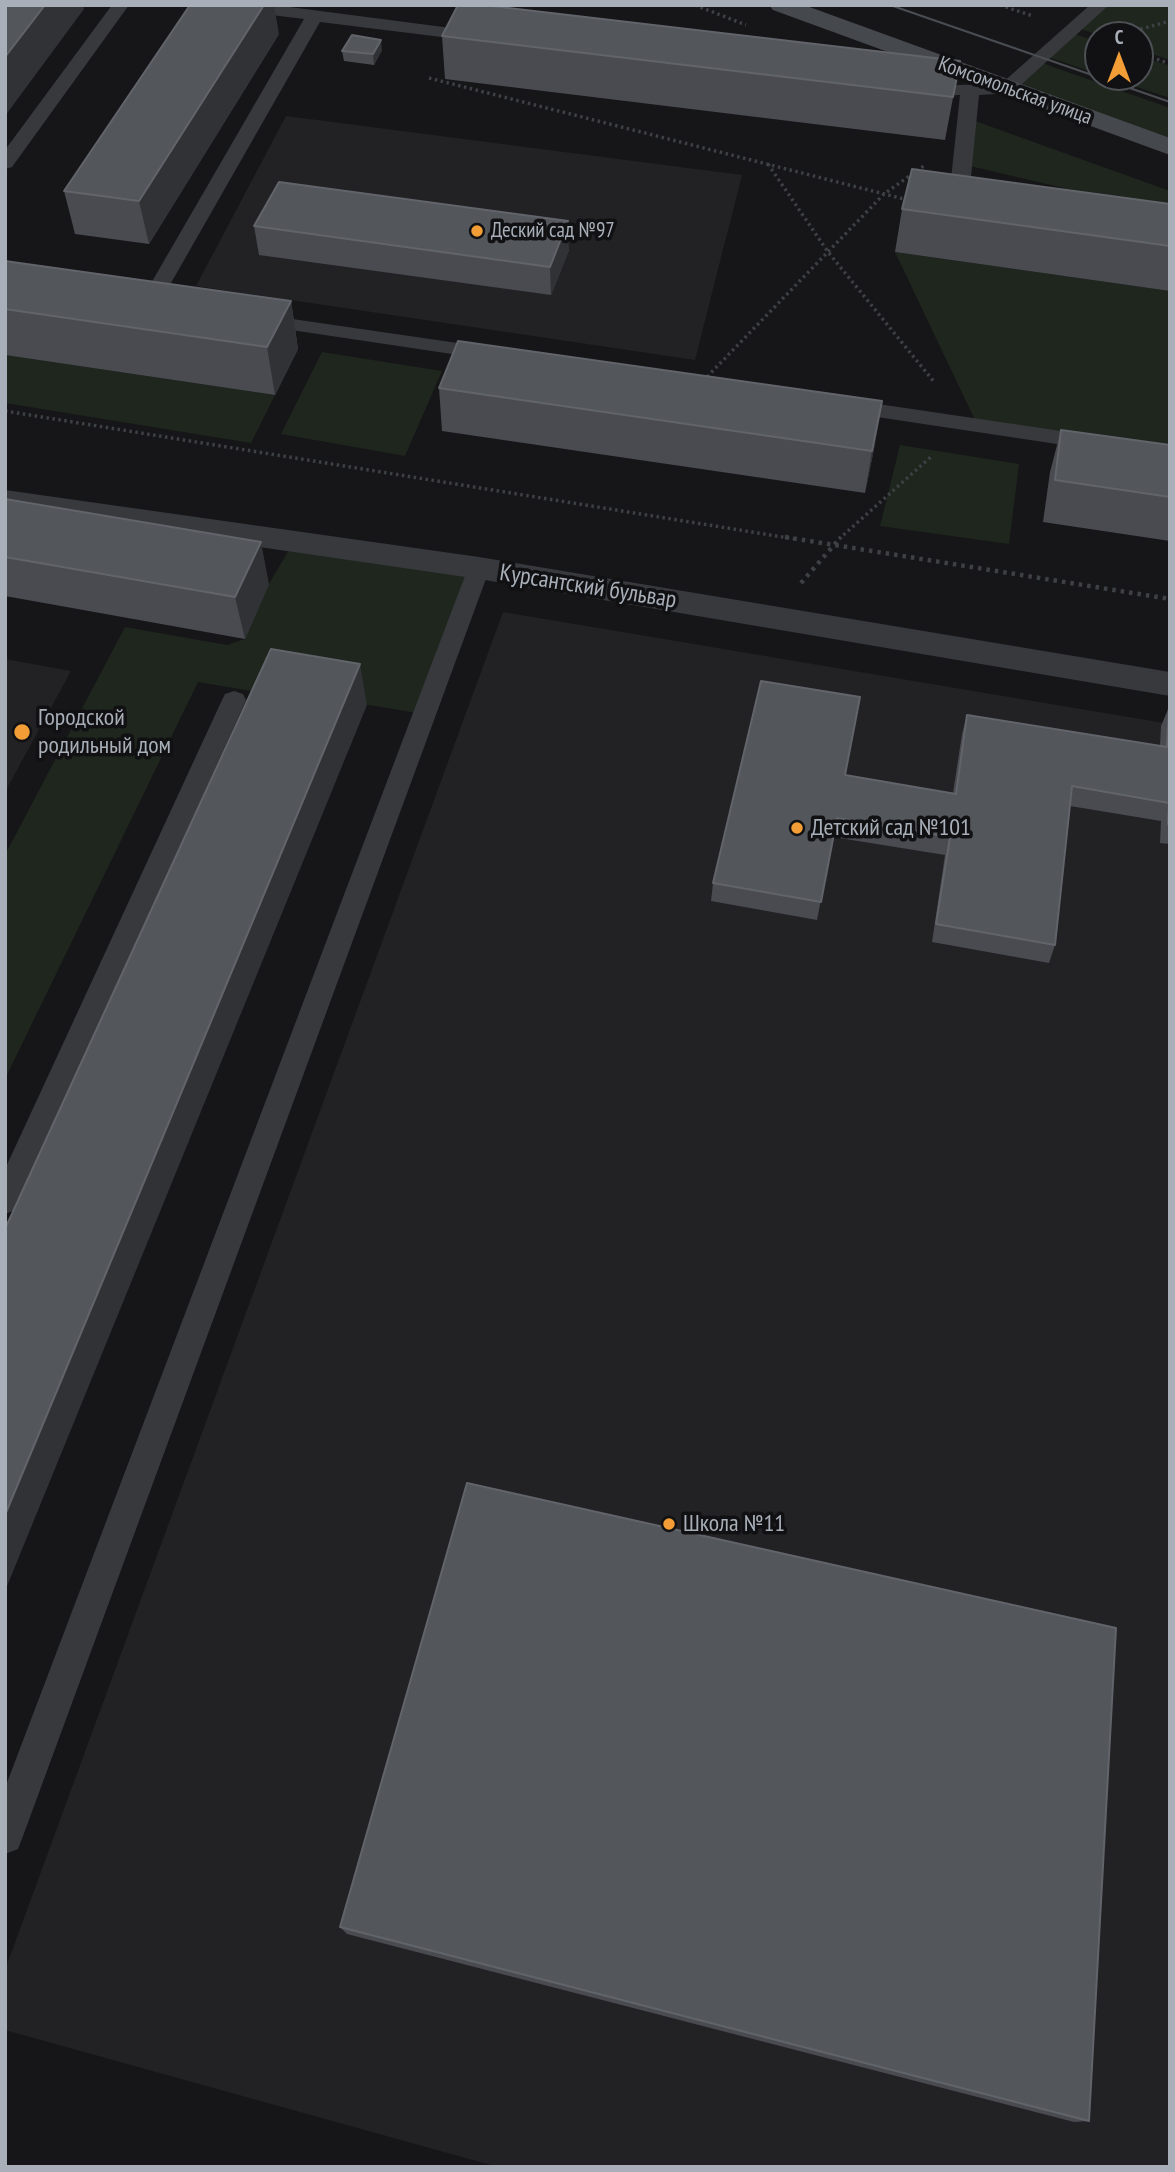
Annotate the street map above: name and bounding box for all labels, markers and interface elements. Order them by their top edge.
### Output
north arrow [1084,21,1154,91]
text: С [1115,25,1123,49]
street label: Комсомольская улица [935,52,1095,130]
place label: Деский сад №97 [491,218,615,244]
marker: Деский сад №97 [469,223,485,239]
street label: Курсантский бульвар [498,559,678,615]
place label: Городской родильный дом [38,704,171,760]
marker: Городской родильный дом [12,722,32,742]
place label: Детский сад №101 [811,814,971,842]
marker: Детский сад №101 [789,820,805,836]
place label: Школа №11 [683,1510,785,1538]
marker: Школа №11 [661,1516,677,1532]

